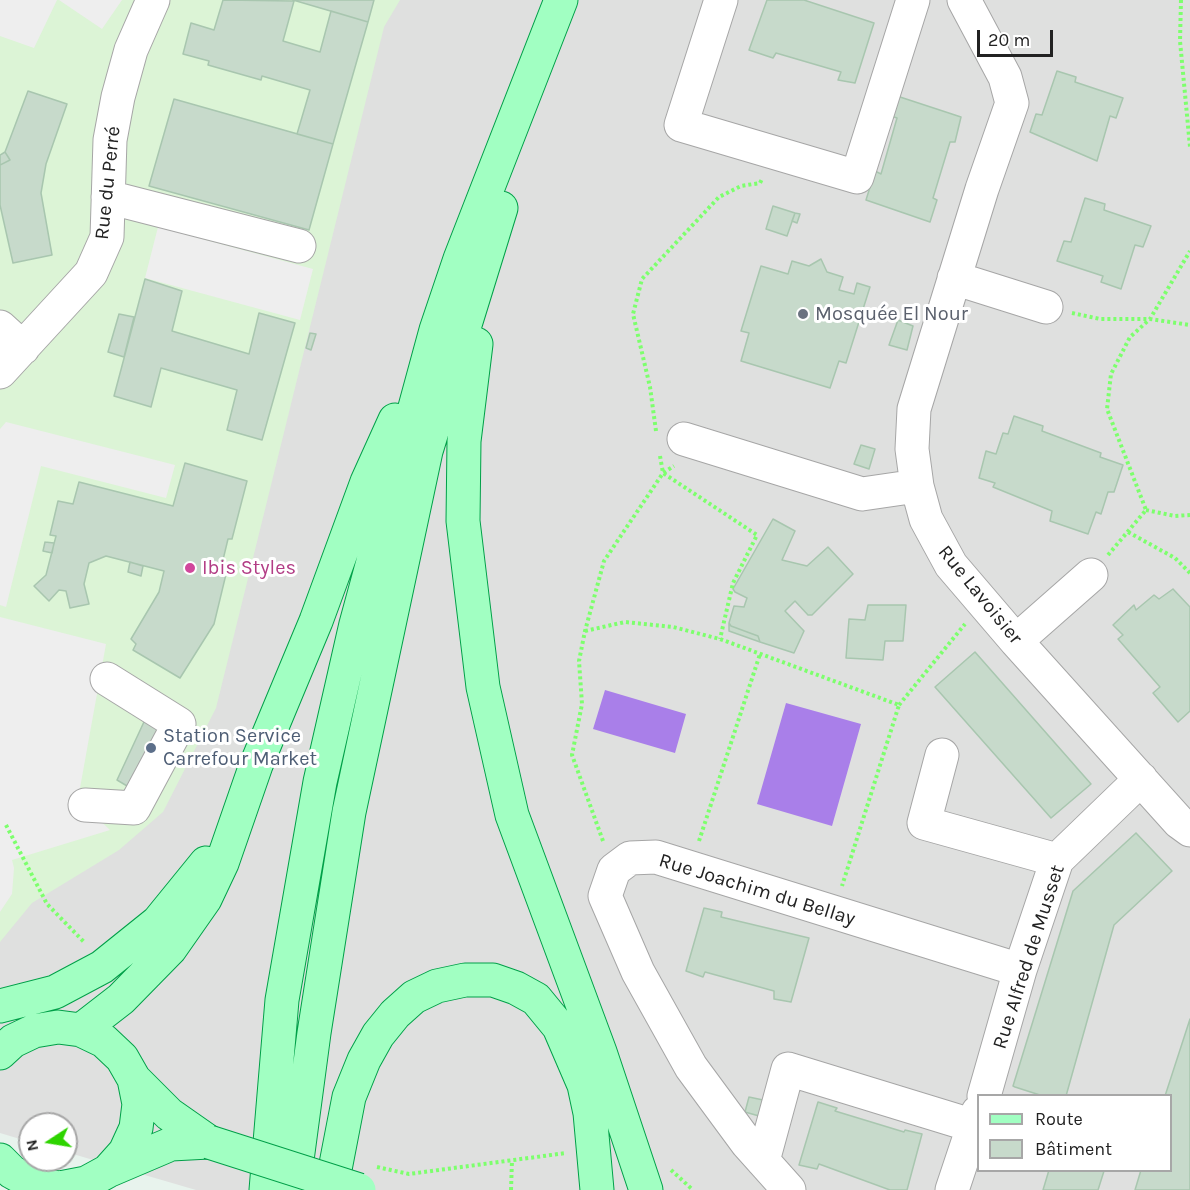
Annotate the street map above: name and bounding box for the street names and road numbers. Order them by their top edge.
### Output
street label: Rue du Perré [90,125,126,241]
street label: Rue Lavoisier [933,541,1027,649]
street label: Rue Joachim du Bellay [656,849,858,931]
street label: Rue Alfred de Musset [988,862,1070,1052]

